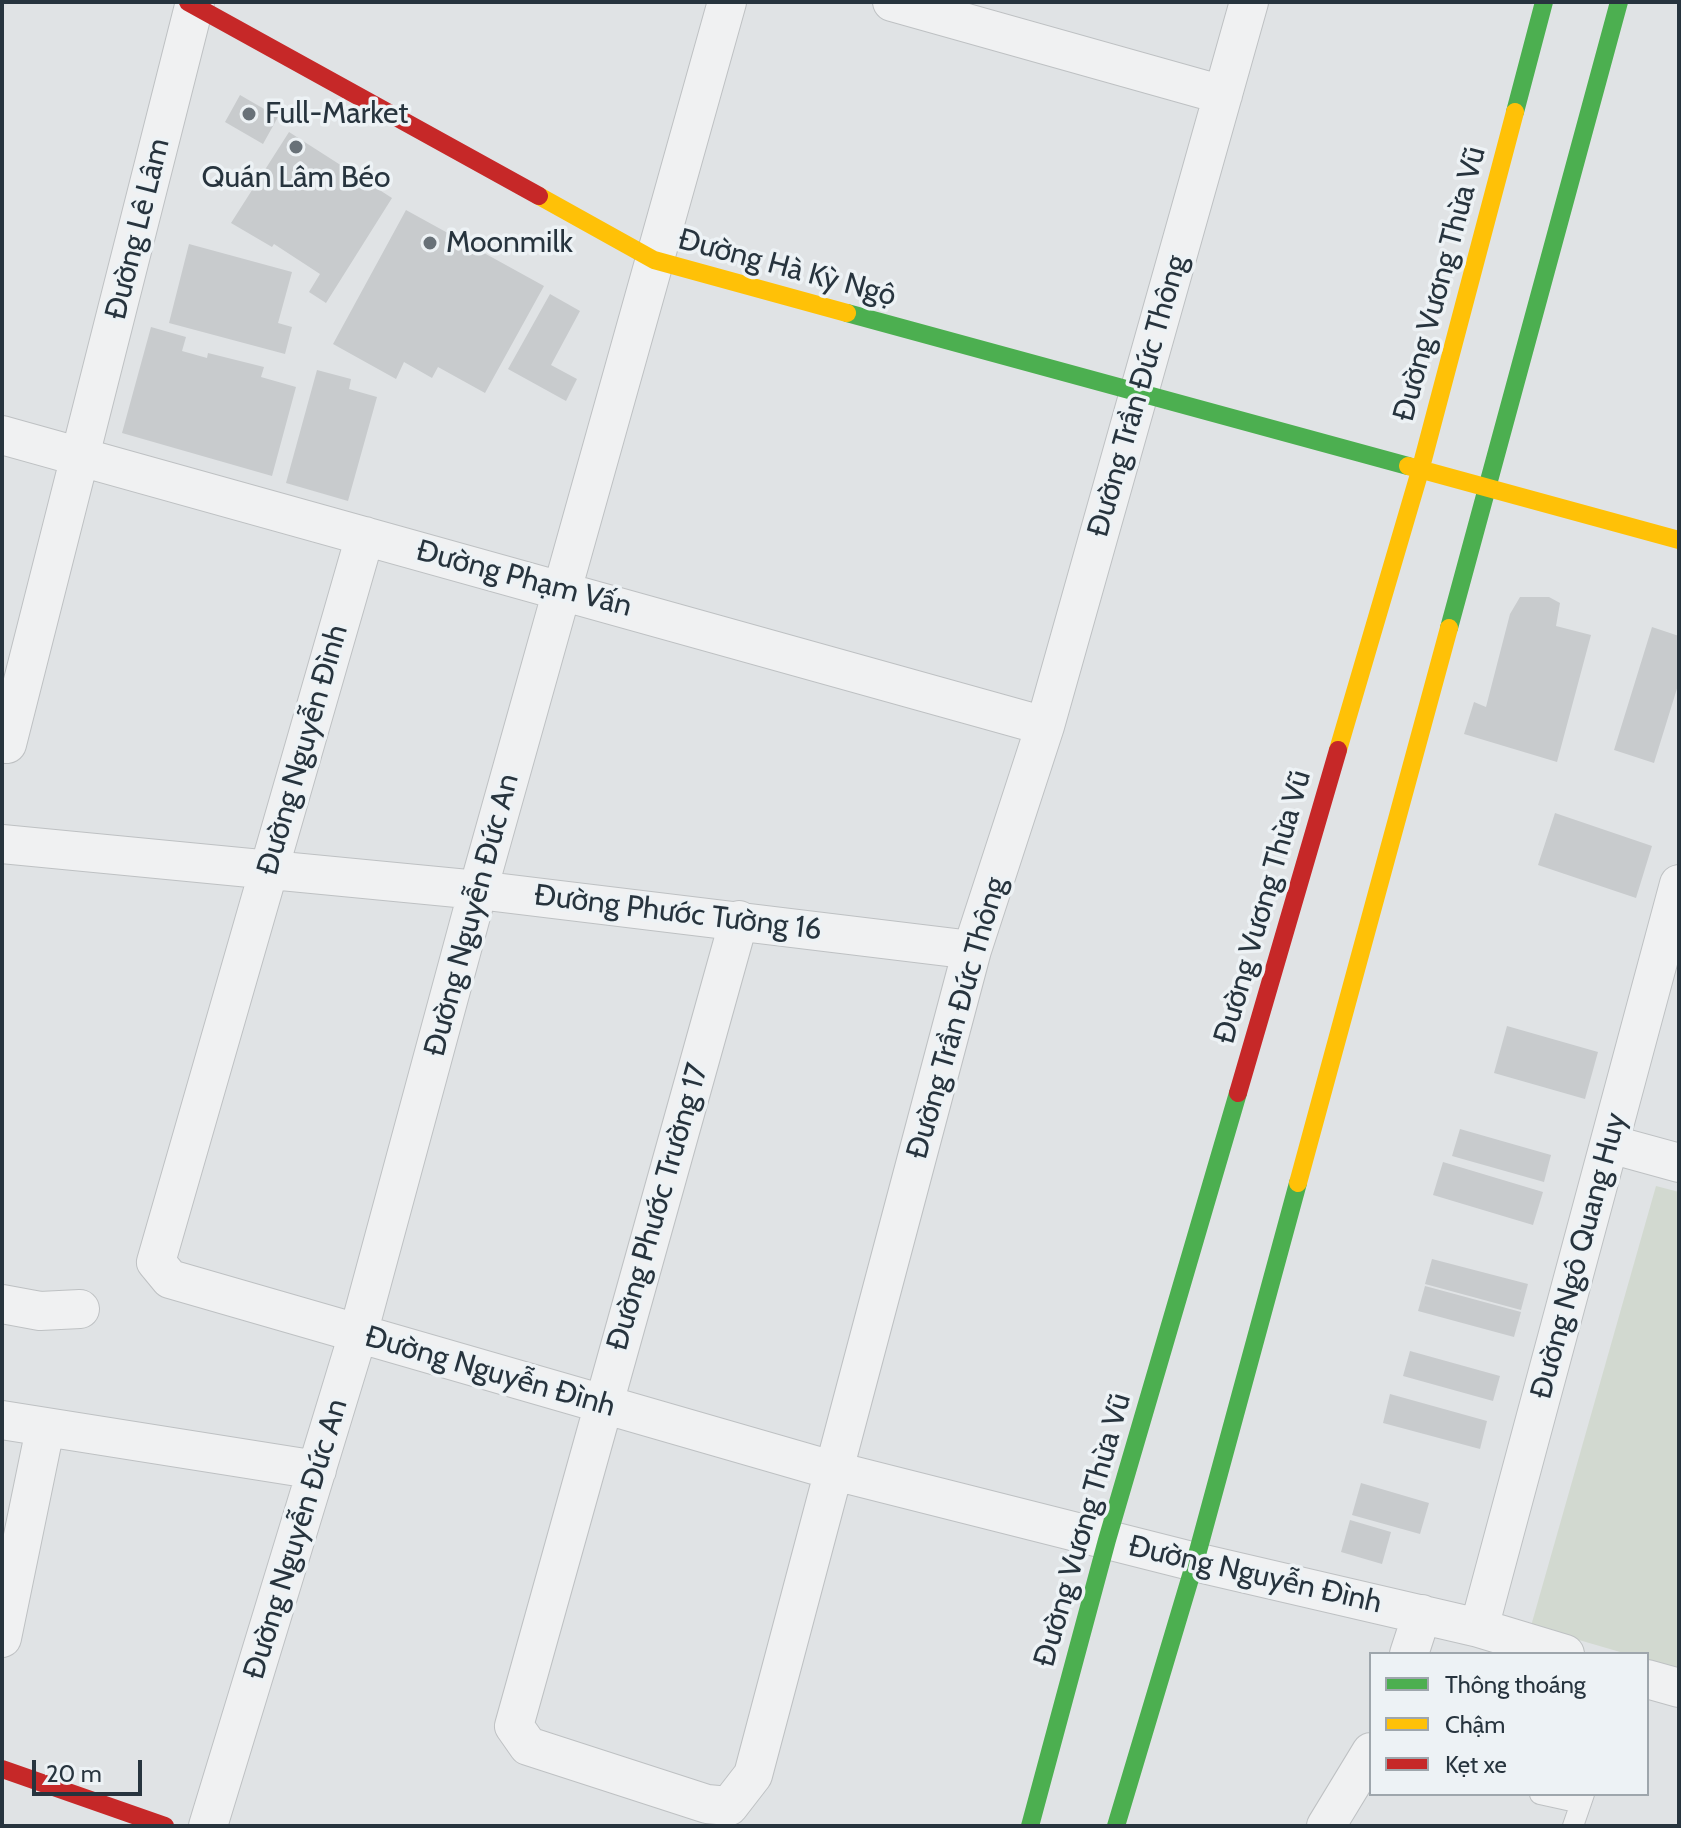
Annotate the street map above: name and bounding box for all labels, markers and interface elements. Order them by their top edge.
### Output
place label: Full-Market [265,96,408,132]
marker: Full-Market [240,105,258,123]
street label: Đường Lê Lâm [98,135,178,323]
marker: Quán Lâm Béo [287,138,305,156]
street label: Đường Vương Thừa Vũ [1386,143,1494,425]
place label: Quán Lâm Béo [202,160,390,196]
street label: Đường Hà Kỳ Ngộ [674,222,900,314]
place label: Moonmilk [446,225,573,261]
marker: Moonmilk [421,234,439,252]
street label: Đường Trần Đức Thông [1081,251,1195,541]
street label: Đường Phạm Vấn [412,533,636,625]
street label: Đường Nguyễn Đình [250,621,356,879]
street label: Đường Vương Thừa Vũ [1207,766,1319,1048]
street label: Đường Nguyễn Đức An [417,770,527,1060]
street label: Đường Trần Đức Thông [900,873,1014,1163]
street label: Đường Phước Tường 16 [532,878,824,948]
street label: Đường Phước Trường 17 [600,1059,716,1355]
street label: Đường Ngô Quang Huy [1523,1109,1635,1403]
street label: Đường Nguyễn Đình [361,1319,619,1425]
street label: Đường Vương Thừa Vũ [1027,1389,1139,1671]
street label: Đường Nguyễn Đức An [236,1395,356,1683]
street label: Đường Nguyễn Đình [1125,1528,1385,1622]
legend [1369,1652,1649,1796]
text: Thông thoáng [1445,1670,1586,1699]
text: Chậm [1445,1710,1505,1739]
scale bar [36,1744,146,1794]
text: Kẹt xe [1445,1750,1507,1779]
text: 20 m [46,1759,102,1788]

